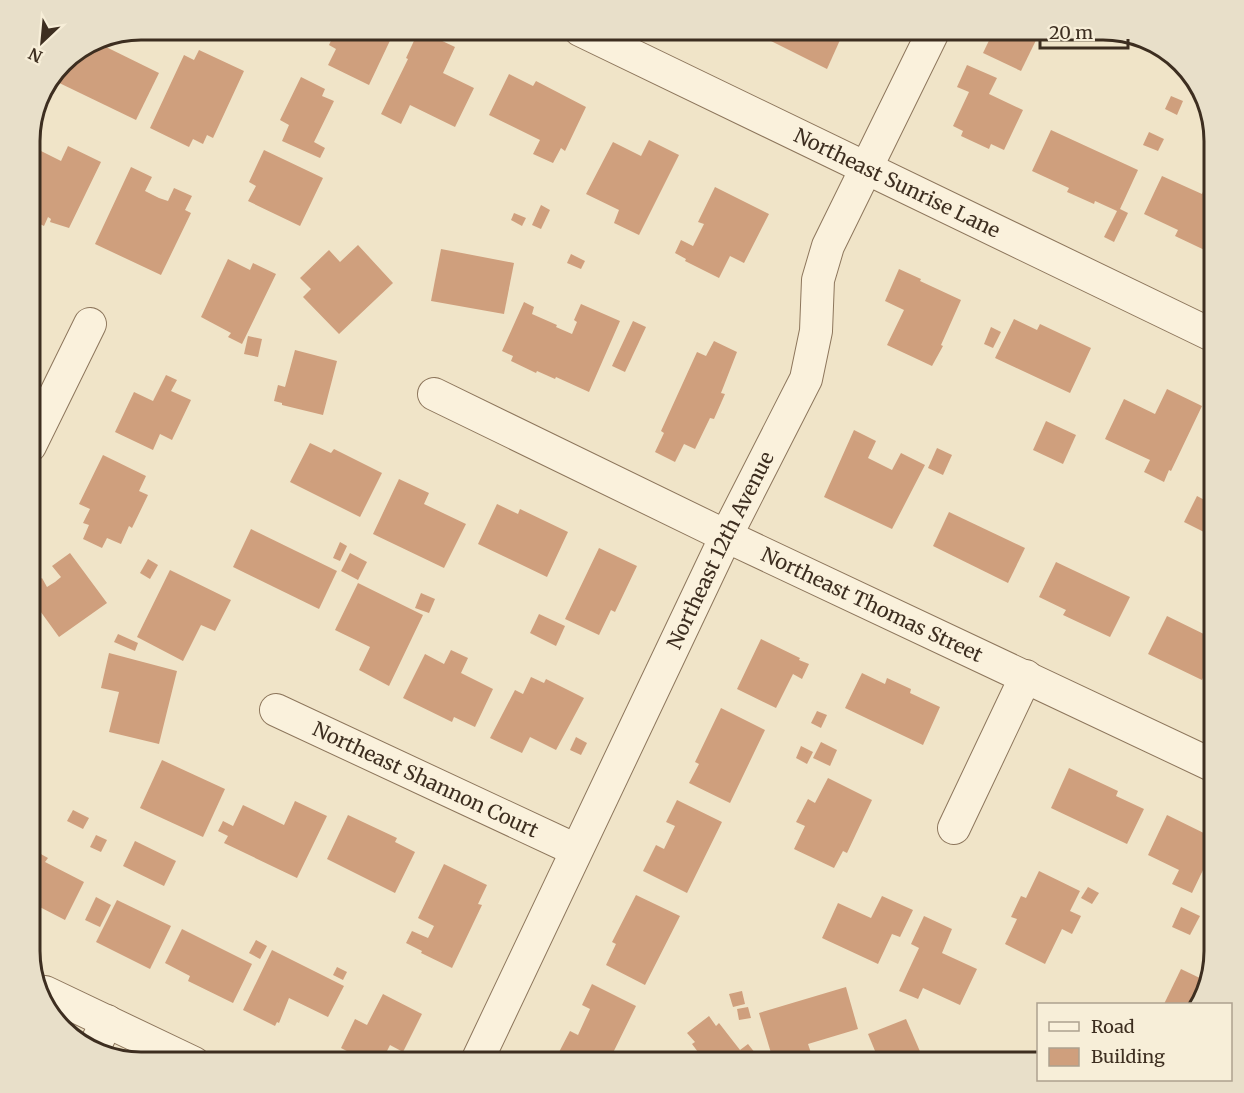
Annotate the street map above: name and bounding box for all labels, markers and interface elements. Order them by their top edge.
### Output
north arrow [12,12,72,72]
scale bar [1040,12,1128,50]
text: 20 m [1049,21,1093,44]
text: N [25,44,45,67]
street label: Northeast Sunrise Lane [790,122,1004,243]
street label: Northeast 12th Avenue [661,447,779,653]
street label: Northeast Thomas Street [757,541,987,667]
street label: Northeast Shannon Court [309,716,543,843]
legend [1037,1003,1232,1081]
text: Road [1091,1015,1135,1038]
text: Building [1091,1045,1165,1068]

